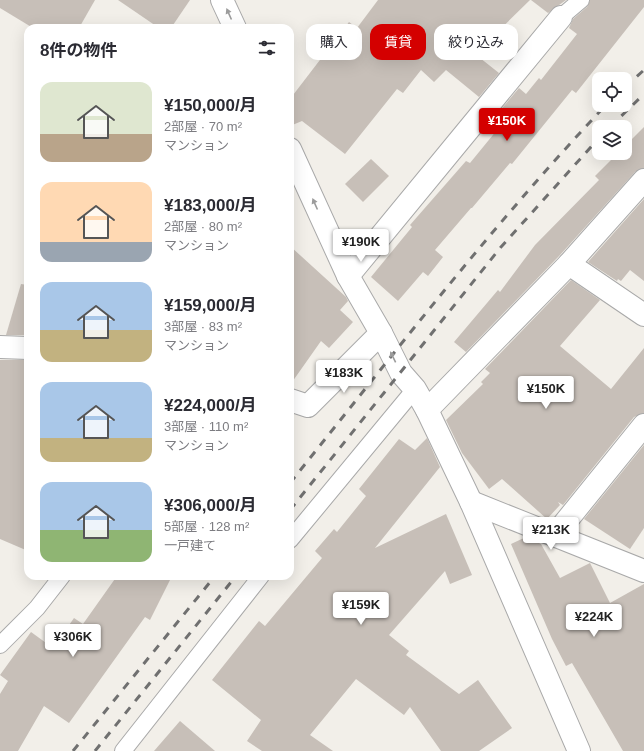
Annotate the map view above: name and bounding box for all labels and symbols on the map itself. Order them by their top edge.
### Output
one-way arrow [226,8,232,20]
pin: ¥150K [479,108,535,142]
one-way arrow [312,198,318,209]
pin: ¥190K [333,229,389,263]
one-way arrow [390,351,396,363]
pin: ¥183K [316,360,372,394]
pin: ¥150K [518,376,574,410]
pin: ¥213K [523,517,579,551]
pin: ¥159K [333,592,389,626]
pin: ¥224K [566,604,622,638]
pin: ¥306K [45,624,101,658]

